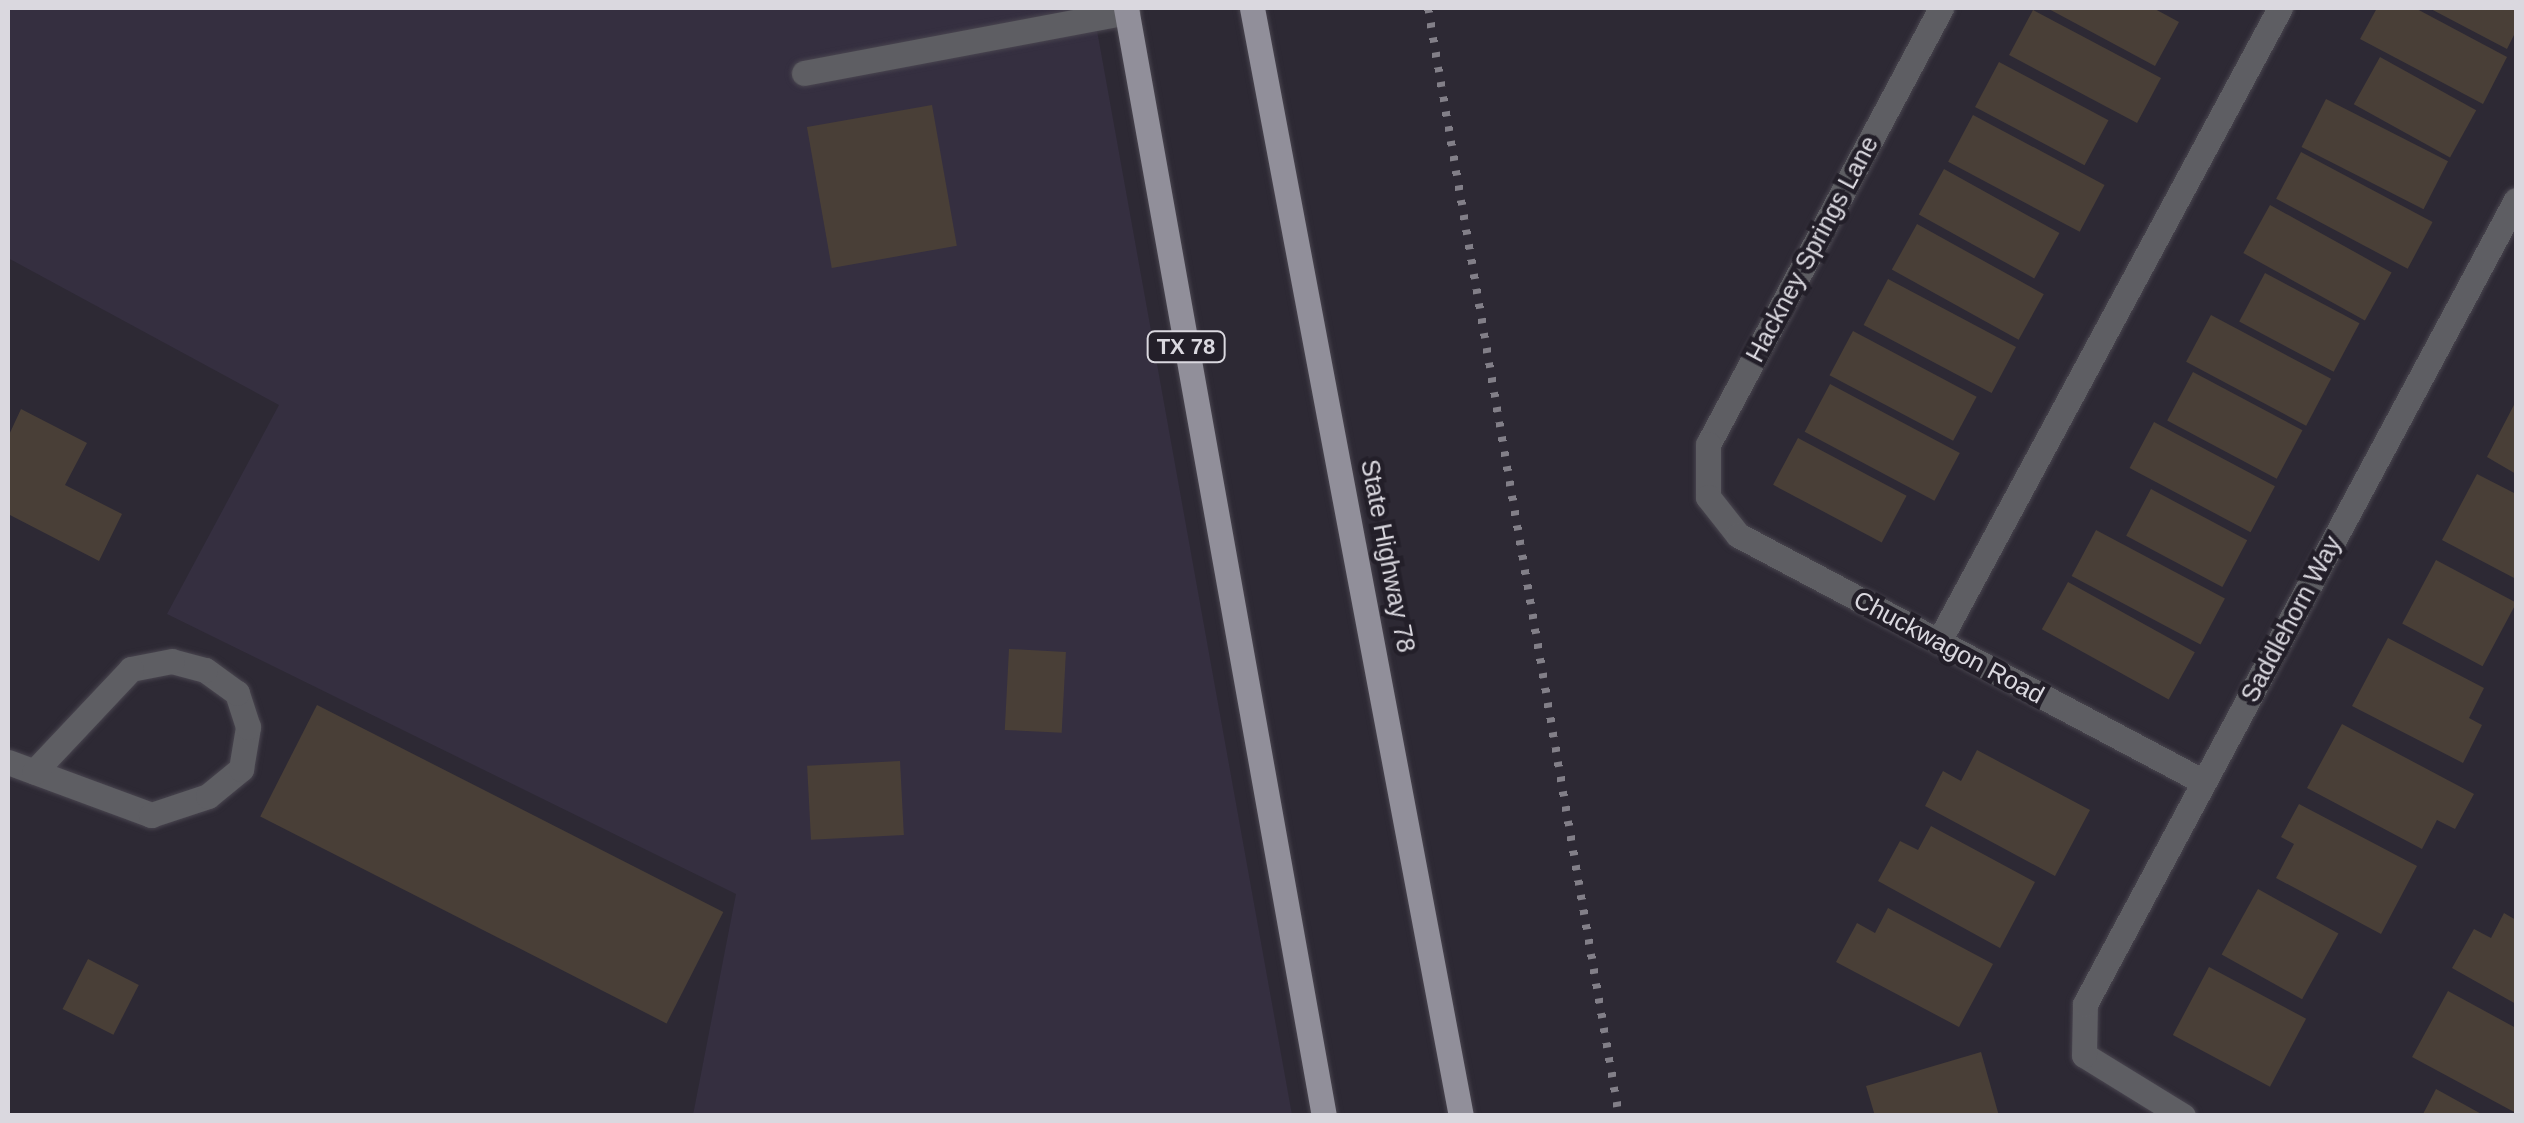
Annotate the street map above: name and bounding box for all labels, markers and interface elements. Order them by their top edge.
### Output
street label: Hackney Springs Lane [1740,131,1884,367]
road number: TX 78 [1146,330,1226,364]
street label: State Highway 78 [1355,457,1421,655]
street label: Saddlehorn Way [2235,531,2347,707]
street label: Chuckwagon Road [1849,584,2049,710]

